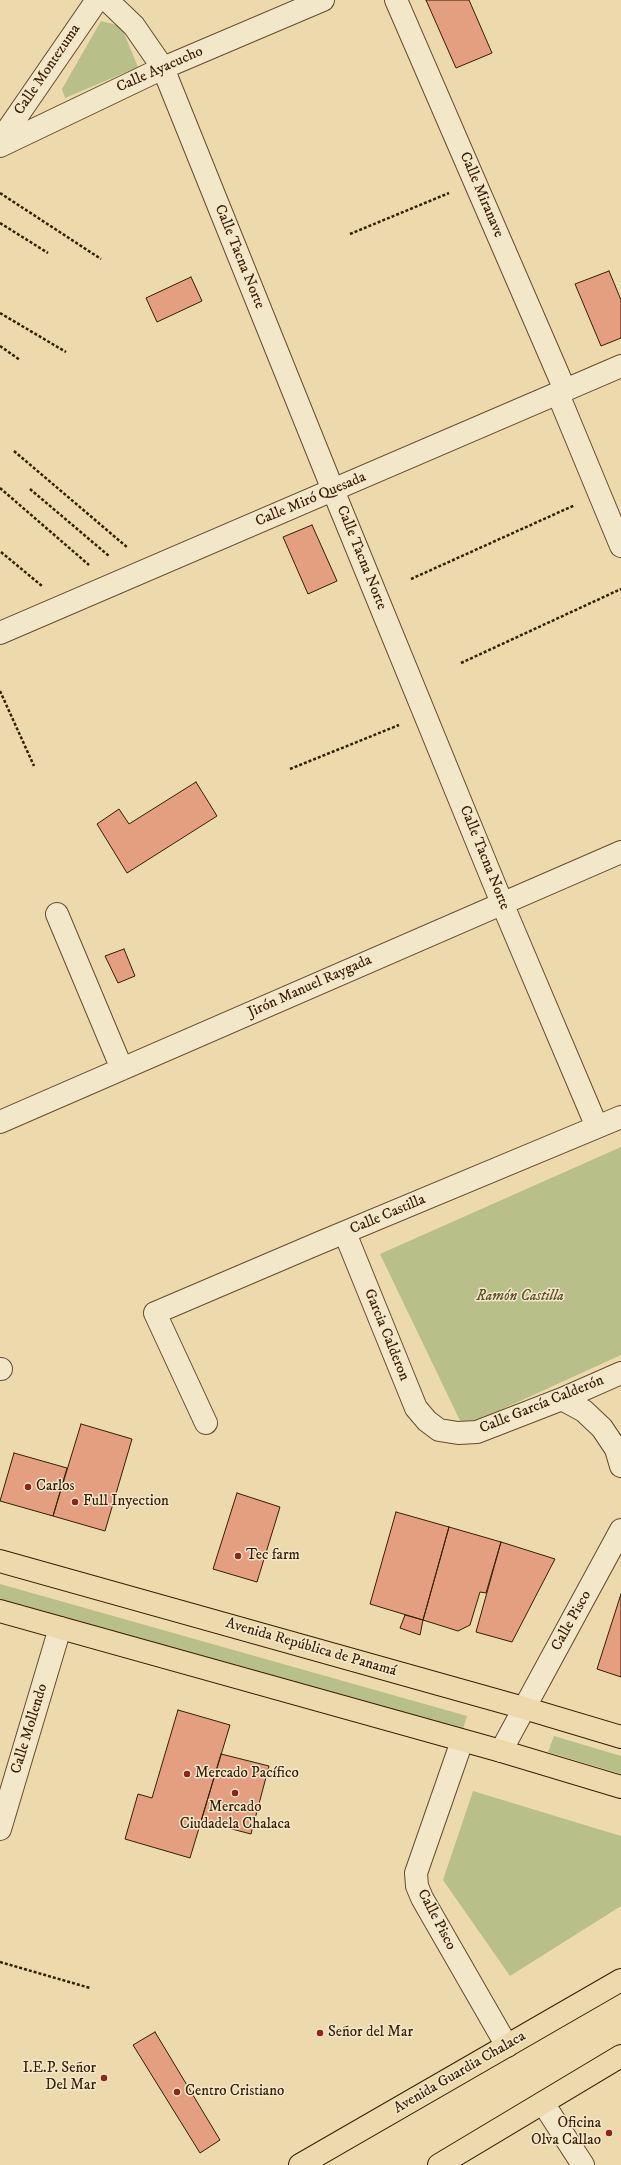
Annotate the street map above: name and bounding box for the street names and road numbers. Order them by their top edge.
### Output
street label: Calle Montezuma [11,21,85,119]
street label: Calle Ayacucho [114,43,206,97]
street label: Calle Miranave [455,150,507,240]
street label: Calle Tacna Norte [210,202,268,312]
street label: Calle Miró Quesada [253,469,369,531]
street label: Calle Tacna Norte [332,503,390,613]
street label: Calle Tacna Norte [455,803,513,913]
street label: Jirón Manuel Raygada [245,952,375,1022]
street label: Calle Castilla [348,1191,428,1239]
street label: Garcia Calderon [359,1286,413,1384]
street label: Calle García Calderón [477,1372,607,1438]
street label: Calle Pisco [548,1588,596,1654]
street label: Avenida República de Panamá [223,1615,399,1681]
street label: Calle Mollendo [8,1682,52,1776]
street label: Calle Pisco [413,1887,459,1953]
street label: Avenida Guardia Chalaca [391,2028,529,2118]

